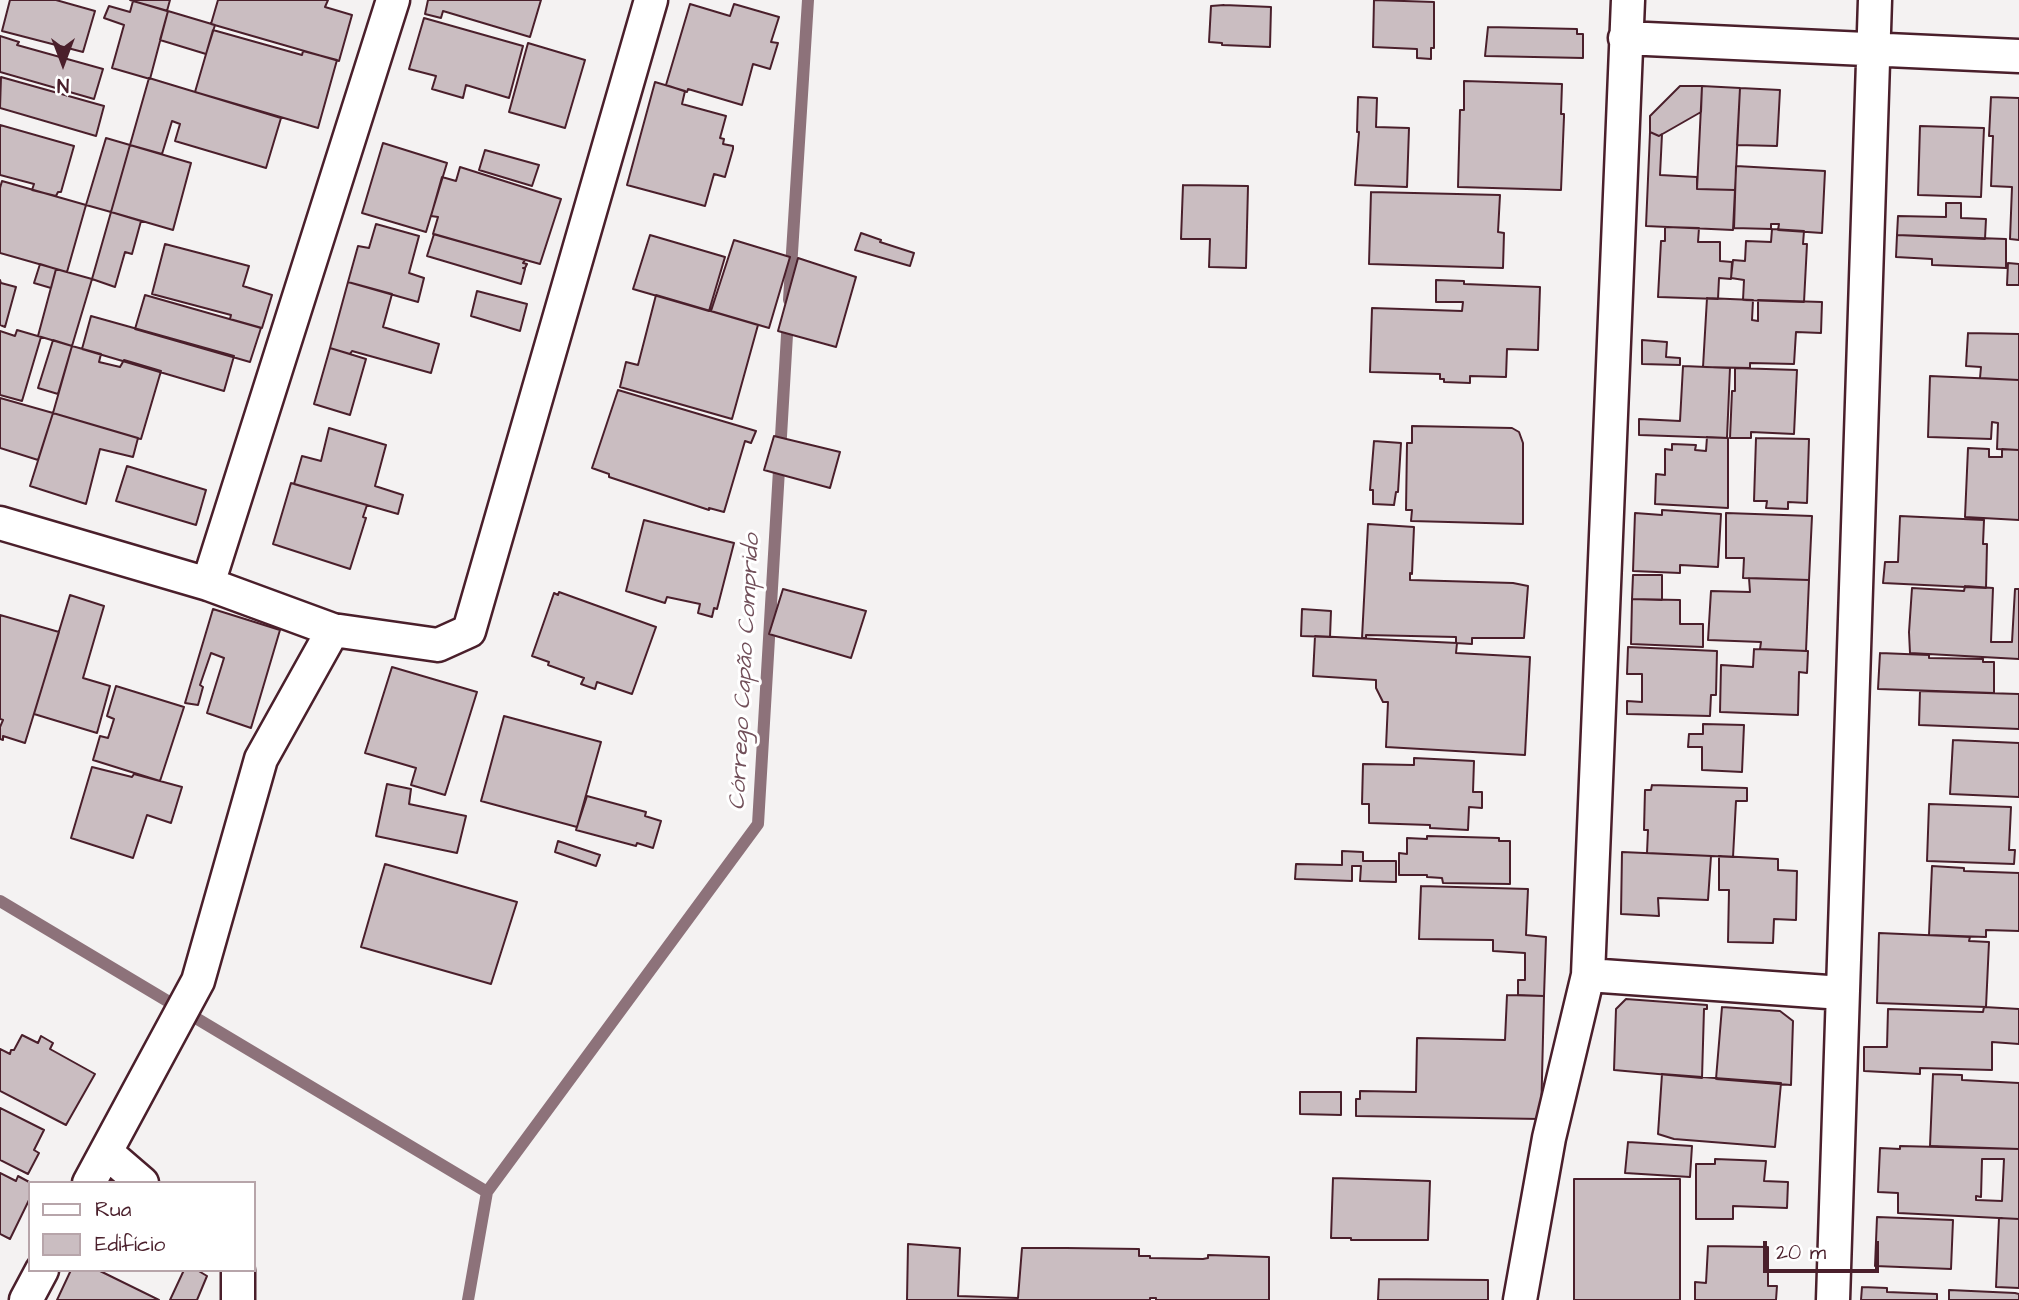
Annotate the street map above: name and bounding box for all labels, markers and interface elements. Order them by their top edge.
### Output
north arrow [28,28,98,98]
text: N [57,71,69,98]
water label: Córrego Capão Comprido [725,533,767,811]
legend [28,1181,256,1272]
text: Rua [95,1195,131,1224]
scale bar [1767,1226,1882,1270]
text: Edifício [95,1230,165,1259]
text: 20 m [1776,1238,1826,1267]

